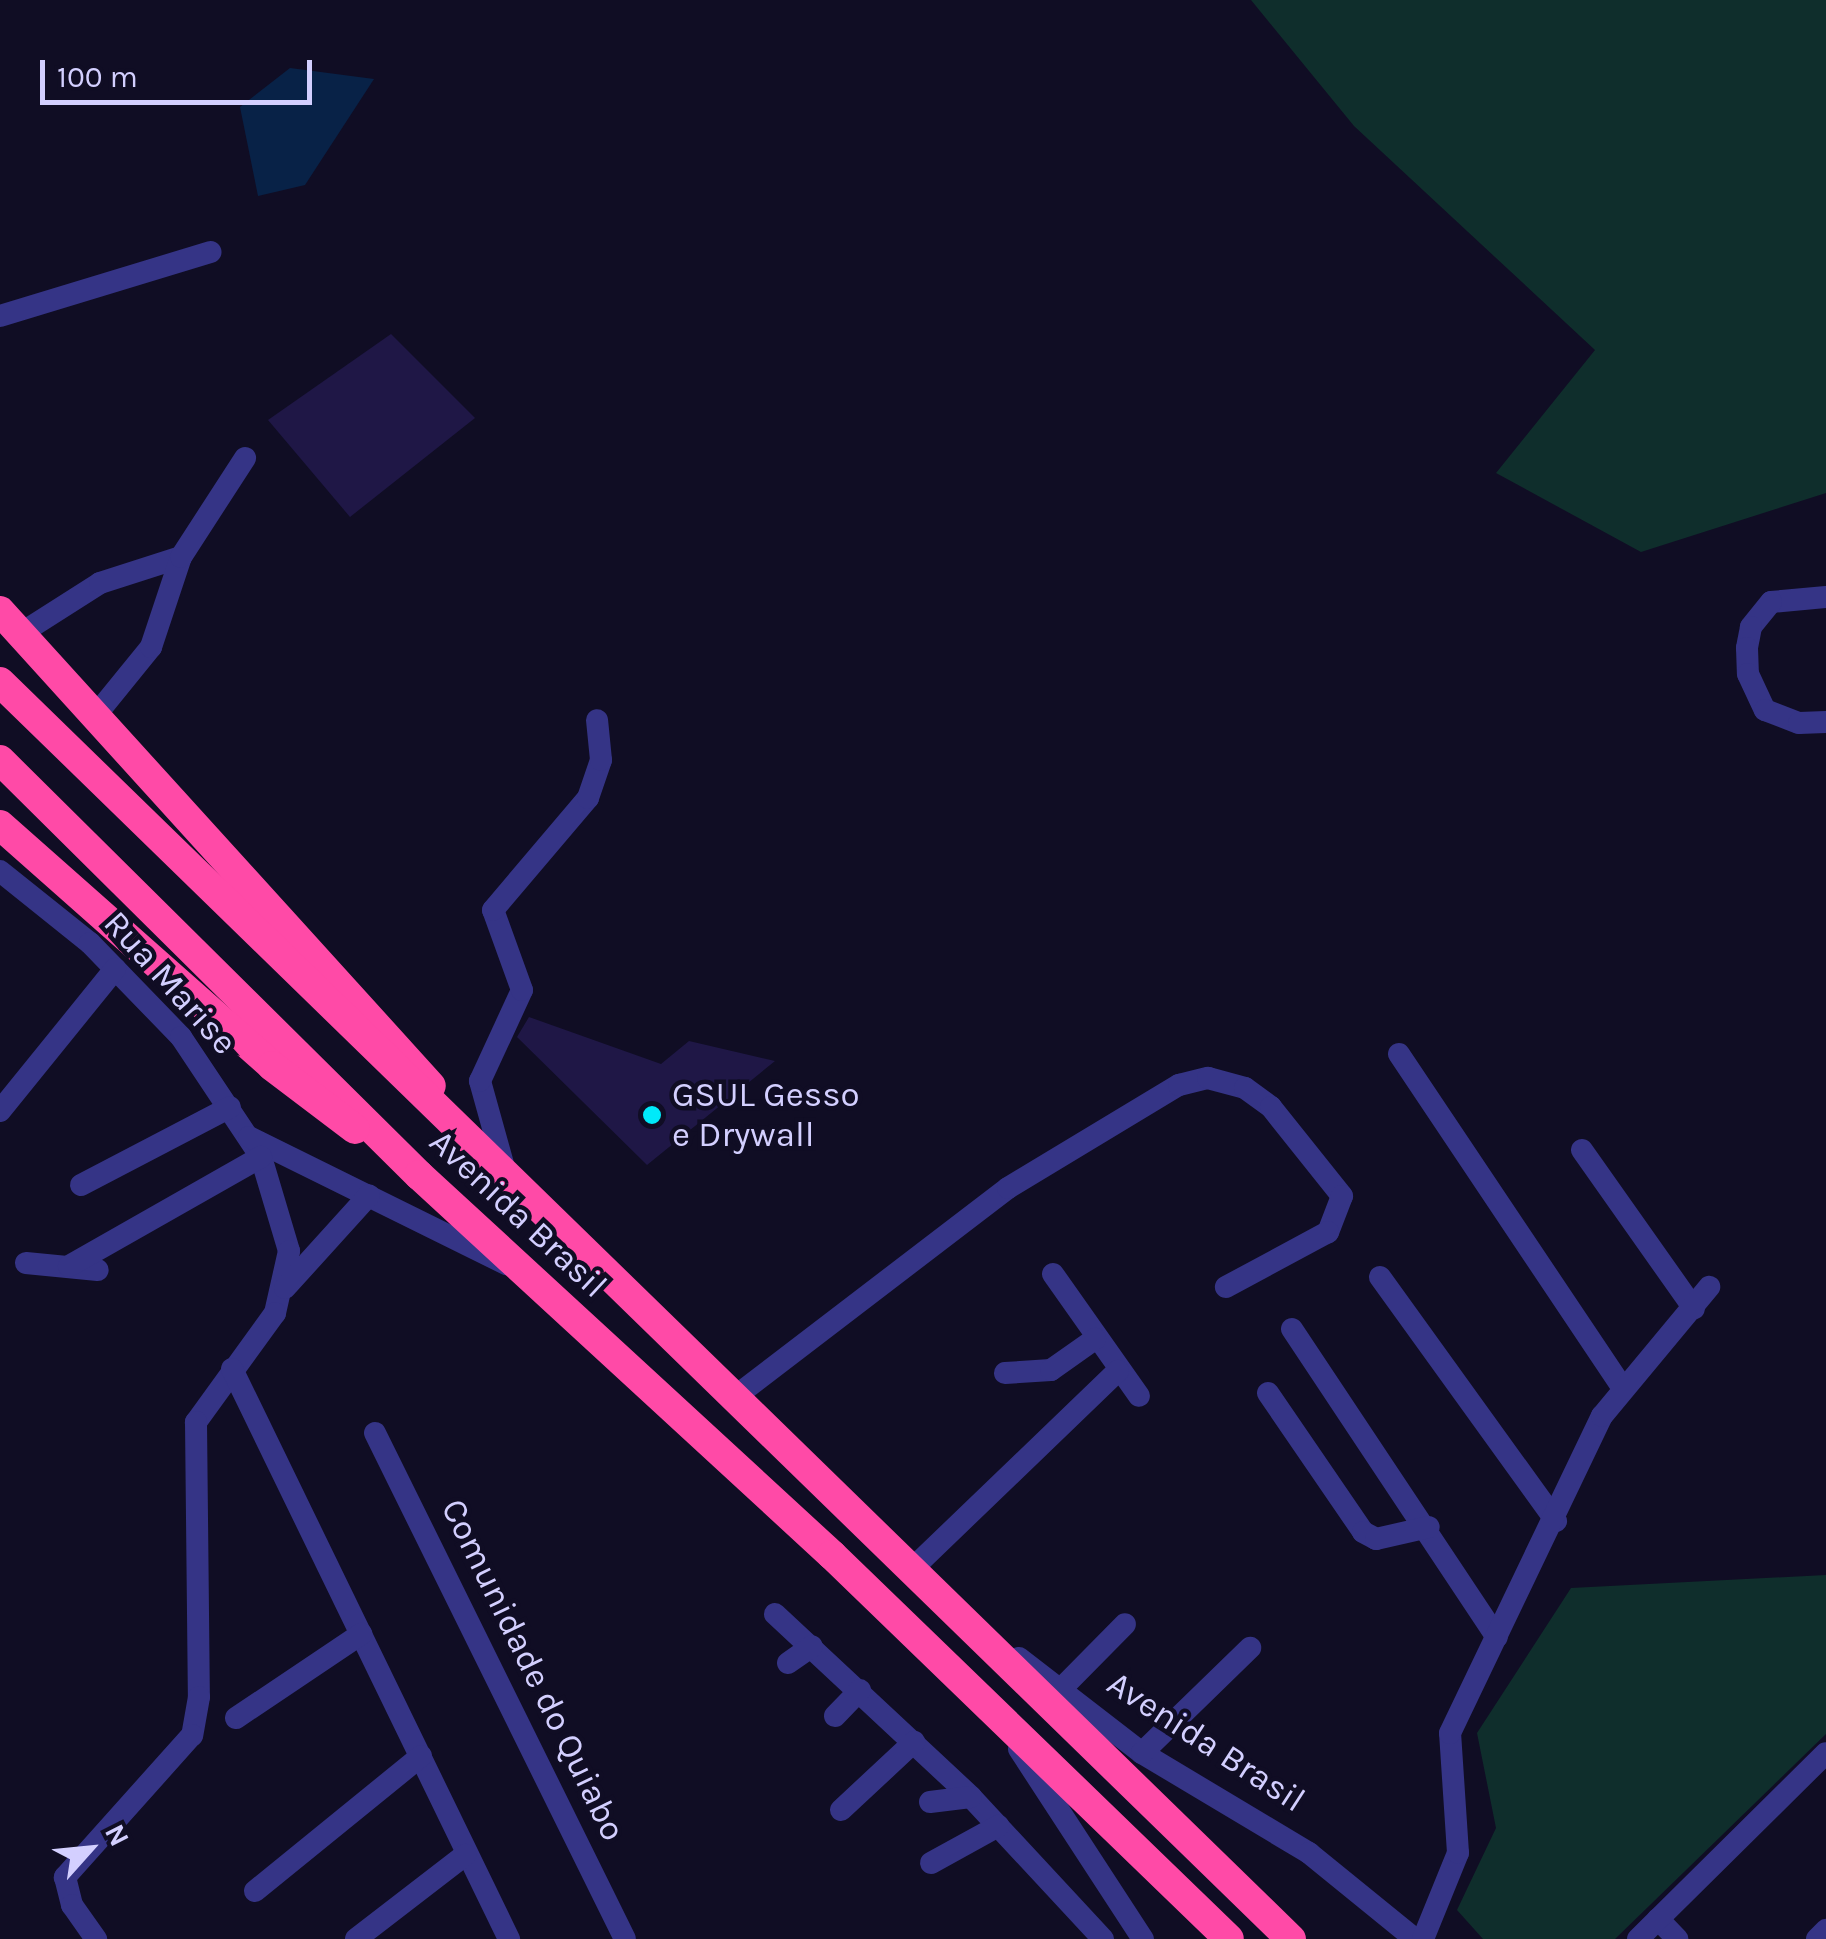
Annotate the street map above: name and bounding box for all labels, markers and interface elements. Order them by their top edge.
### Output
scale bar [45,40,318,102]
text: 100 m [57,59,138,95]
street label: Rua Marise [95,903,245,1063]
place label: GSUL Gesso e Drywall [672,1074,860,1156]
marker: GSUL Gesso e Drywall [641,1104,663,1126]
street label: Avenida Brasil [421,1121,615,1307]
street label: Comunidade do Quiabo [432,1492,634,1848]
street label: Avenida Brasil [1099,1663,1313,1821]
north arrow [40,1799,140,1899]
text: N [98,1819,136,1852]

